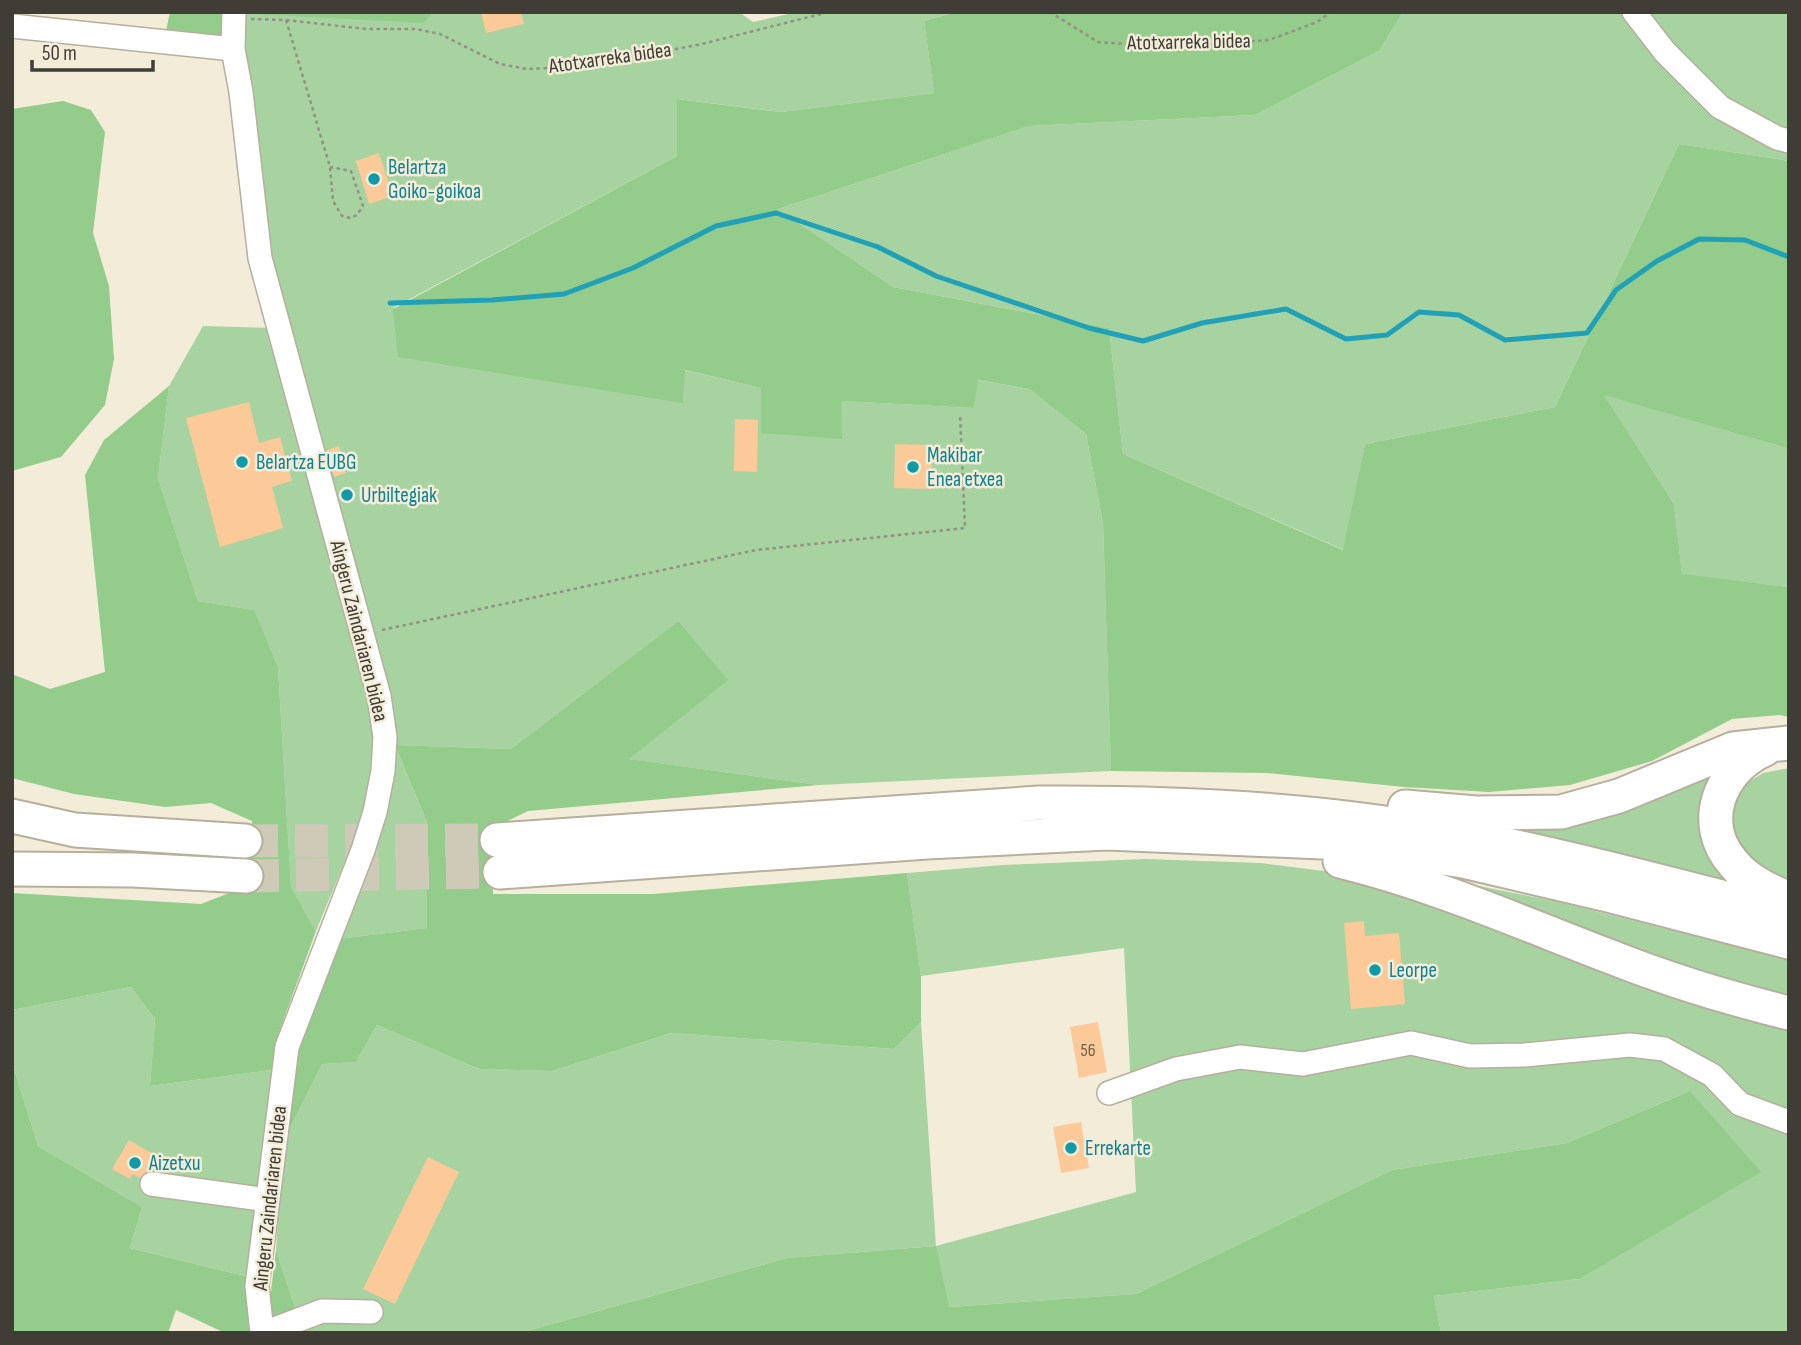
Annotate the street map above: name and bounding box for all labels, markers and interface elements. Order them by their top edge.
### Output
scale bar [32,28,152,72]
street label: Atotxarreka bidea [1126,28,1251,56]
street label: Atotxarreka bidea [546,37,673,79]
text: 50 m [42,41,77,66]
place label: Belartza Goiko-goikoa [388,155,481,204]
marker: Belartza Goiko-goikoa [366,171,382,187]
place label: Makibar Enea etxea [927,443,1003,492]
place label: Belartza EUBG [256,450,357,475]
marker: Belartza EUBG [234,454,250,470]
marker: Makibar Enea etxea [905,459,921,475]
place label: Urbiltegiak [361,483,437,508]
marker: Urbiltegiak [339,487,355,503]
street label: Aingeru Zaindariaren bidea [324,537,394,724]
place label: Leorpe [1389,958,1437,983]
marker: Leorpe [1367,962,1383,978]
house number: 56 [1080,1040,1096,1061]
street label: Aingeru Zaindariaren bidea [248,1104,292,1293]
place label: Errekarte [1085,1136,1151,1161]
marker: Errekarte [1063,1140,1079,1156]
place label: Aizetxu [148,1151,200,1176]
marker: Aizetxu [127,1155,143,1171]

